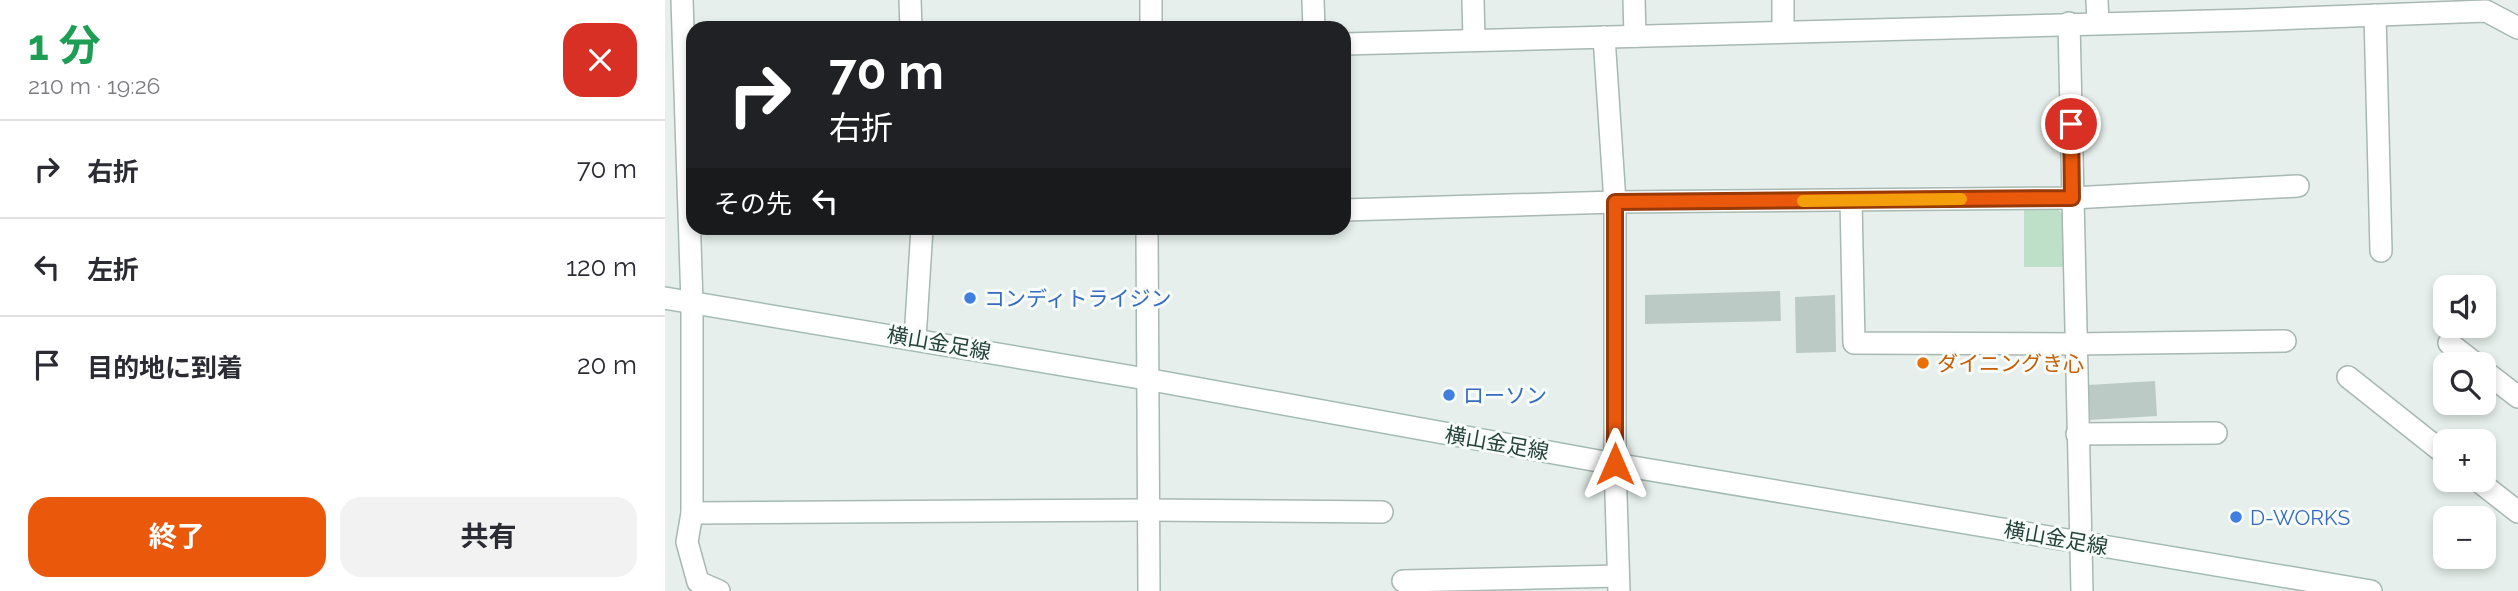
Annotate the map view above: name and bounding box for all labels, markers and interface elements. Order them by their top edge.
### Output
text: 1 分 [28,21,101,70]
button: close [563,23,637,97]
text: 70 m [829,43,944,100]
icon: right [714,49,805,140]
text: 210 m · 19:26 [28,72,160,99]
pin [2041,94,2101,154]
icon: arrive [2052,105,2090,143]
text: 右折 [829,109,893,146]
icon: right [28,150,66,188]
text: 70 m [577,154,637,184]
text: 右折 [87,157,139,187]
icon: left [806,182,844,220]
text: その先 [714,189,792,219]
icon: left [28,248,66,286]
text: 120 m [566,252,637,282]
text: 左折 [87,255,139,285]
map controls [2433,275,2496,569]
button: sound [2433,275,2496,338]
place label: コンディトライジン [984,286,1172,311]
marker: コンディトライジン [962,290,978,306]
street label: 横山金足線 [885,322,993,364]
icon: arrive [28,346,66,384]
text: 20 m [577,350,637,380]
place label: ダイニングき心 [1937,351,2084,376]
button: search [2433,352,2496,415]
text: 目的地に到着 [87,353,243,383]
marker: ダイニングき心 [1915,355,1931,371]
place label: ローソン [1463,383,1547,408]
marker: ローソン [1441,387,1457,403]
street label: 横山金足線 [1443,422,1551,464]
position arrow [1578,427,1652,501]
button: + [2433,429,2496,492]
button: 終了 [28,497,326,577]
button: 共有 [340,497,637,577]
place label: D-WORKS [2250,505,2351,530]
button: − [2433,506,2496,569]
marker: D-WORKS [2228,509,2244,525]
street label: 横山金足線 [2002,517,2110,559]

